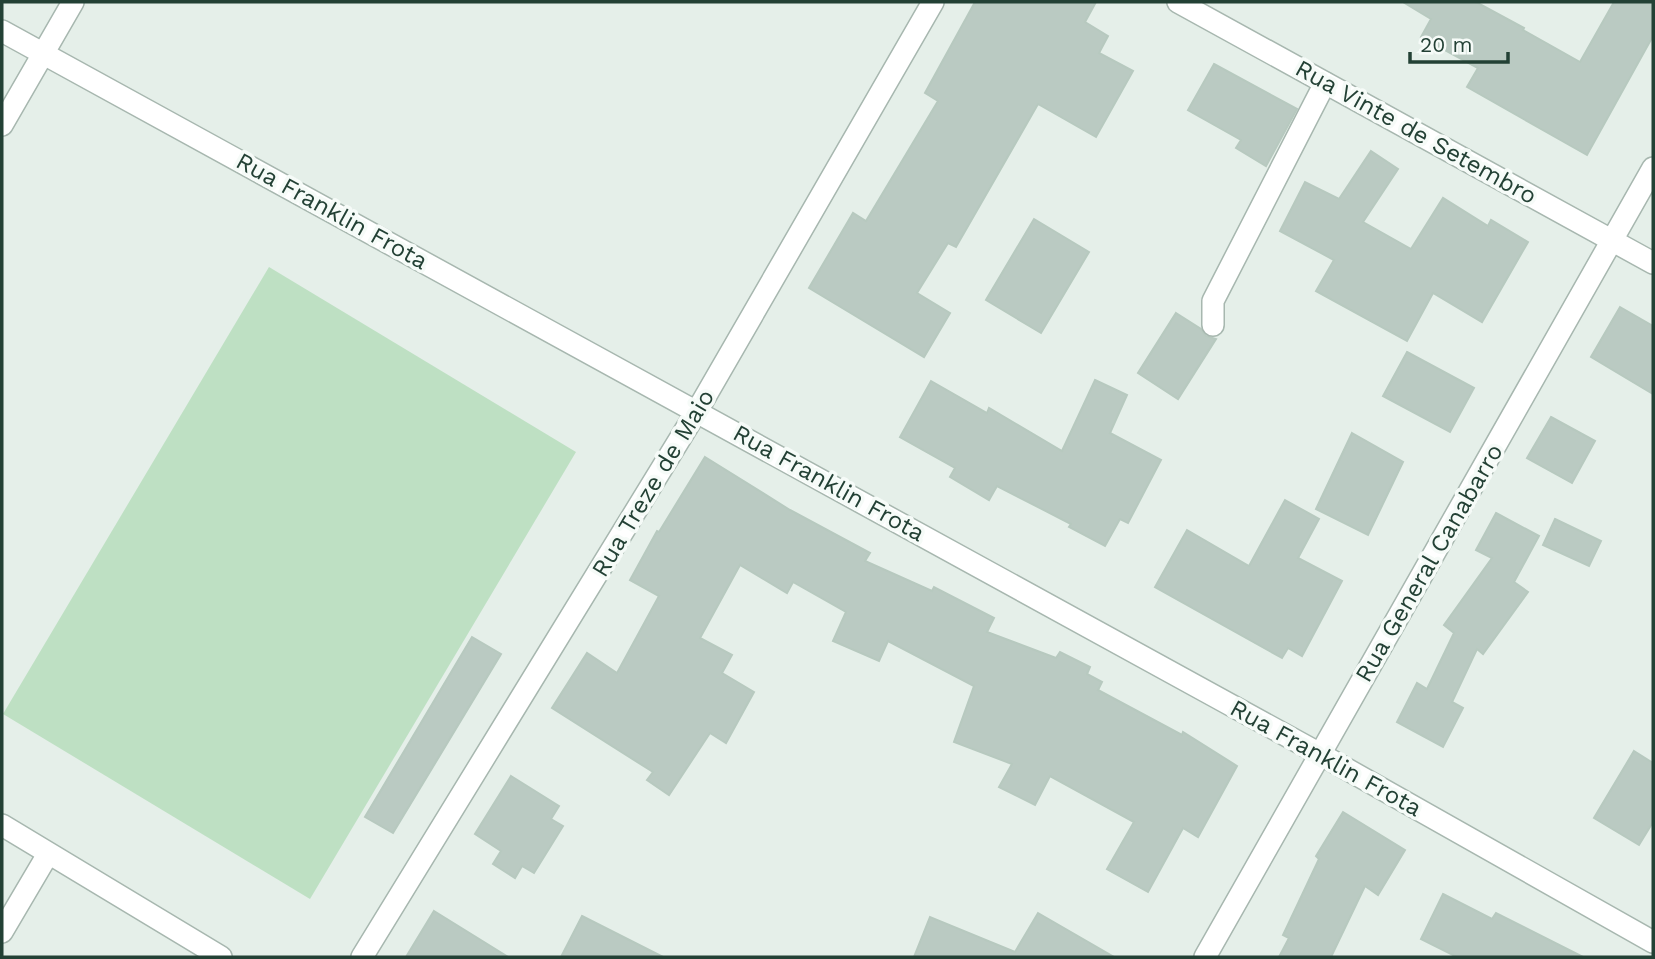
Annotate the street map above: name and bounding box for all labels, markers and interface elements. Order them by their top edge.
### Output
scale bar [1410,21,1508,65]
text: 20 m [1420,32,1472,57]
street label: Rua Vinte de Setembro [1291,54,1541,210]
street label: Rua Franklin Frota [231,147,433,275]
street label: Rua Treze de Maio [586,384,720,582]
street label: Rua Franklin Frota [728,419,930,547]
street label: Rua General Canabarro [1349,439,1509,687]
street label: Rua Franklin Frota [1225,694,1427,822]

